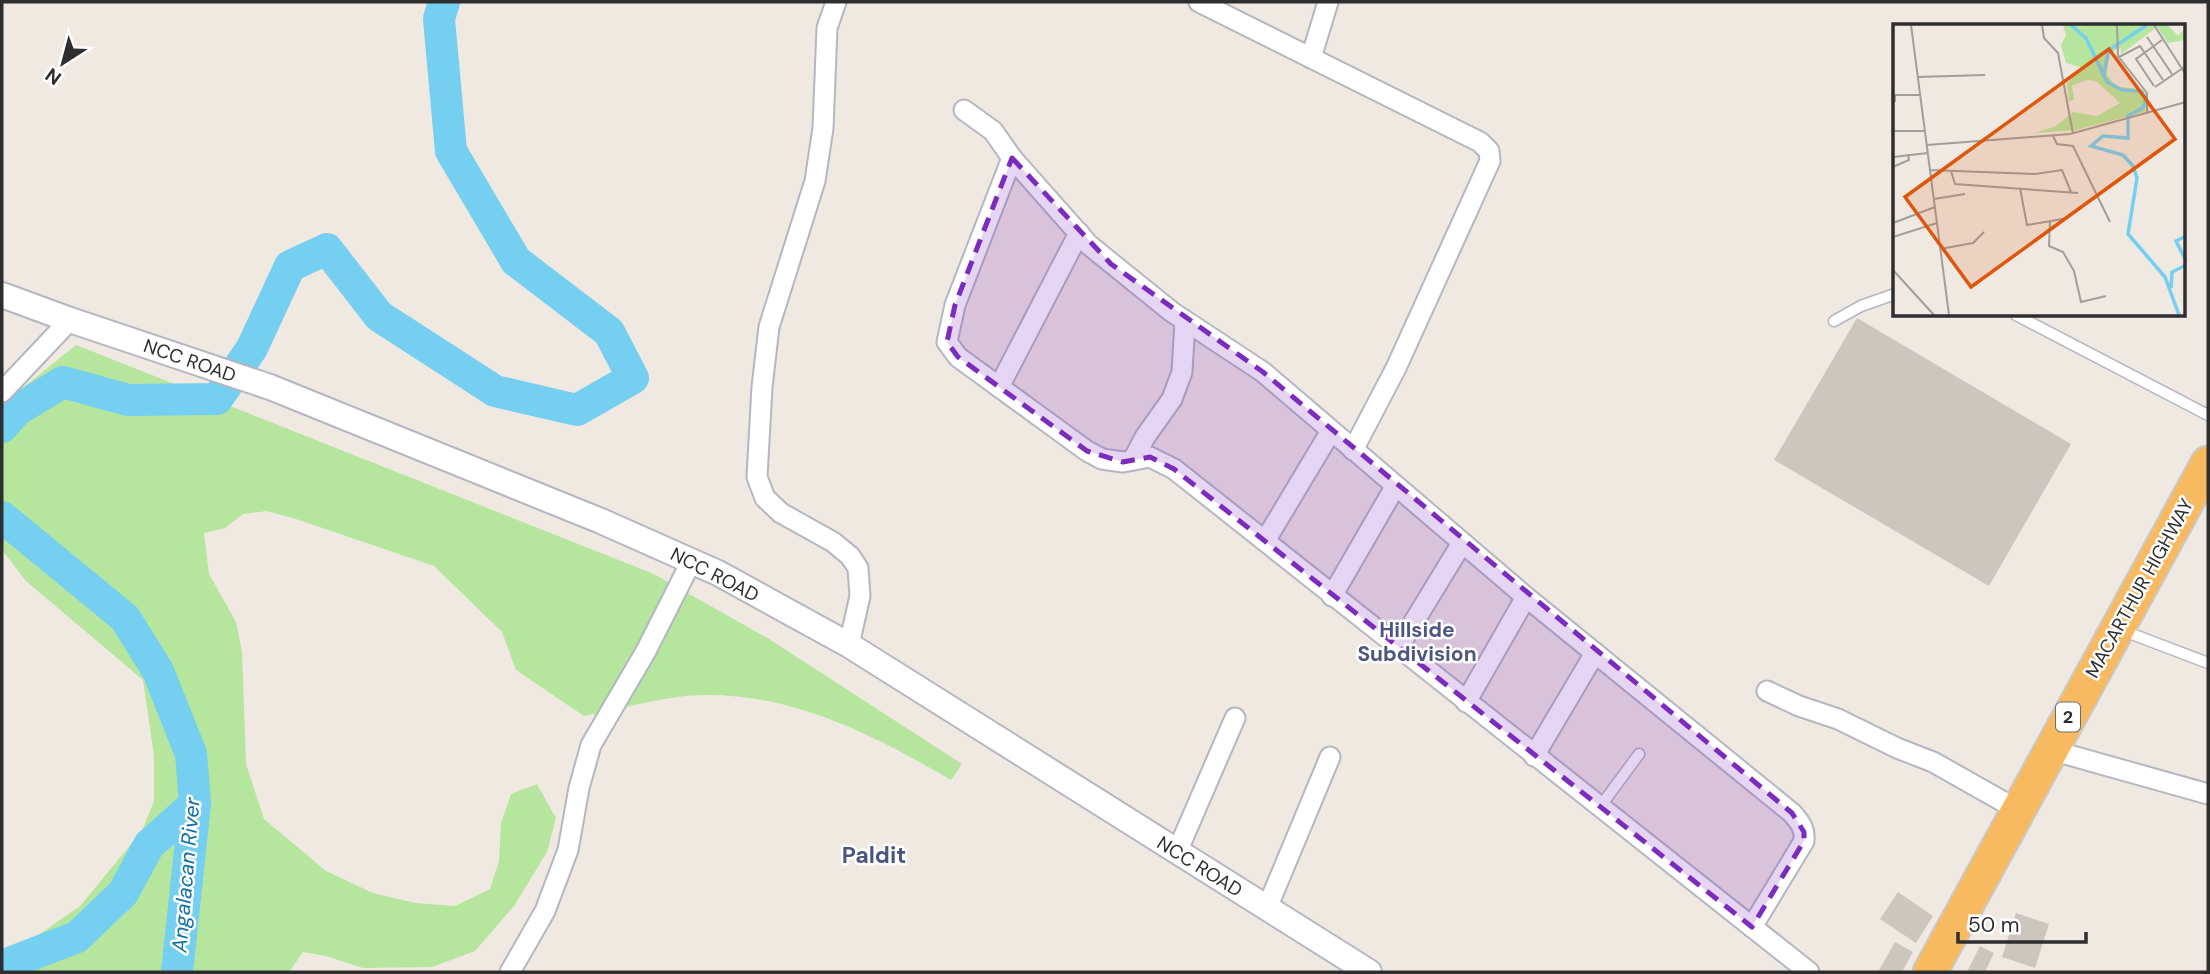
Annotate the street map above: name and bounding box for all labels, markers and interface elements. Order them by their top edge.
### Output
inset map [1893,24,2186,317]
north arrow [28,28,98,98]
text: N [40,62,66,91]
street label: NCC ROAD [140,333,239,388]
street label: MACARTHUR HIGHWAY [2080,494,2199,682]
street label: NCC ROAD [666,541,763,607]
district label: Hillside Subdivision [1357,616,1477,668]
road number: 2 [2056,702,2080,732]
water label: Angalacan River [165,795,207,955]
street label: NCC ROAD [1152,830,1247,903]
district label: Paldit [842,840,906,870]
scale bar [1958,900,2086,944]
text: 50 m [1968,911,2019,939]

